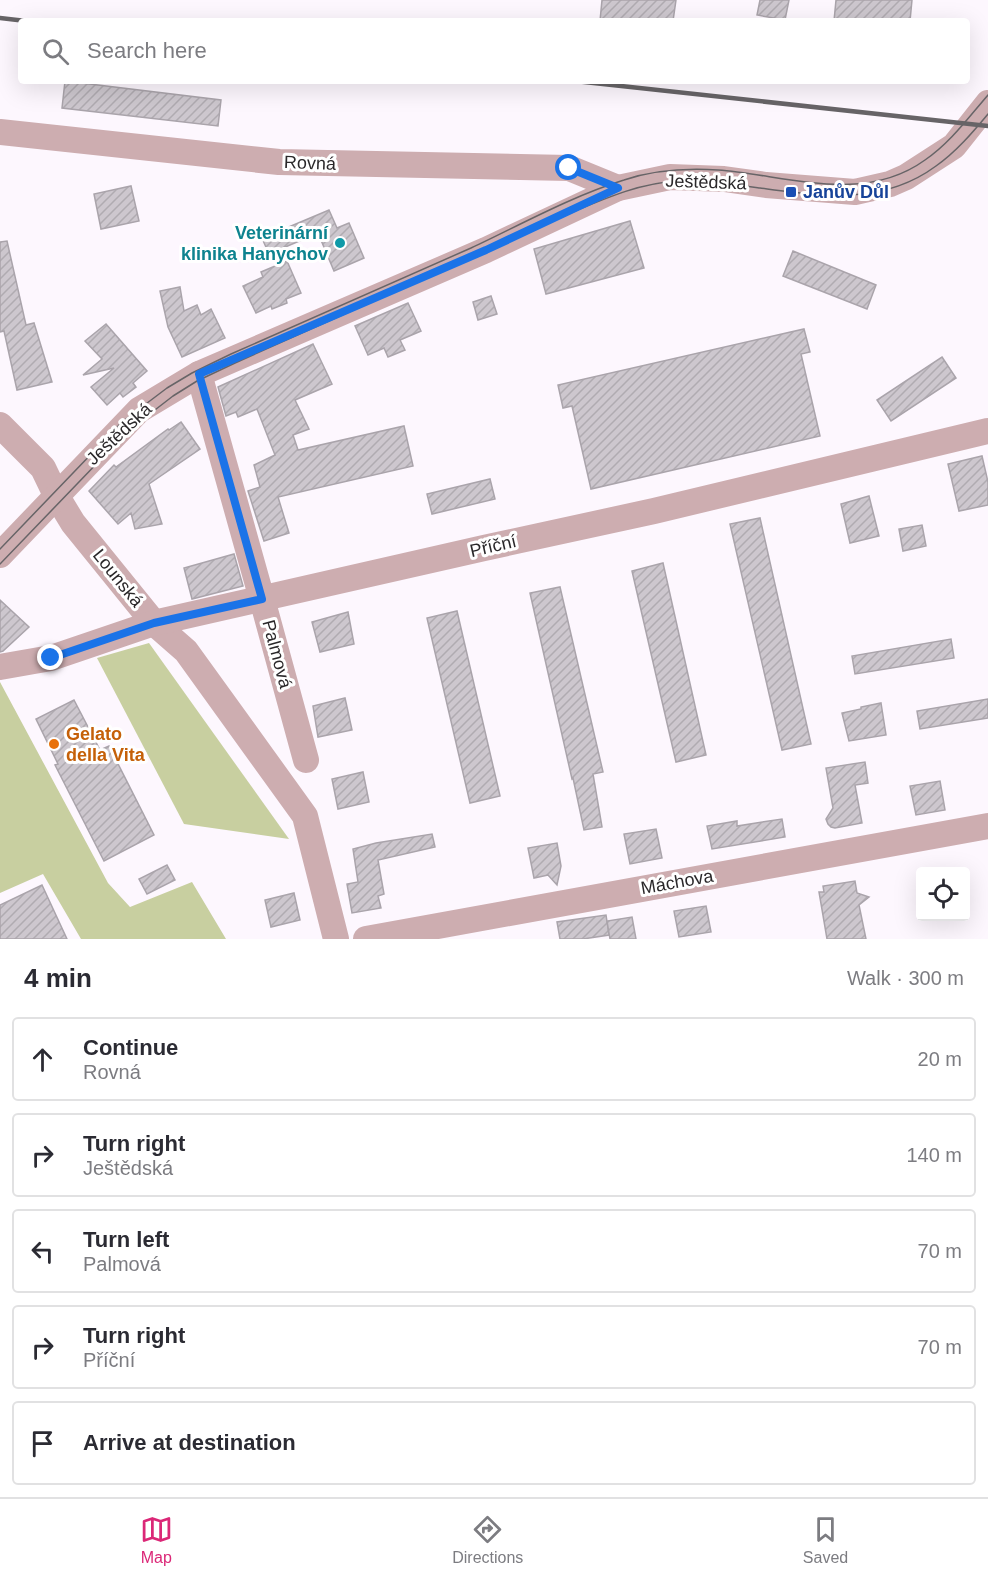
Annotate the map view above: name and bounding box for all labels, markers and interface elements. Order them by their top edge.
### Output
search box [18,18,970,84]
icon: search [39,35,72,68]
text: Search here [87,38,207,63]
street label: Rovná [284,152,337,174]
route start [555,154,581,180]
street label: Ještědská [665,171,748,193]
place label: Janův Důl [803,182,889,202]
marker: Janův Důl [784,185,798,199]
place label: Veterinární klinika Hanychov [181,223,329,264]
marker: Veterinární klinika Hanychov [333,236,347,250]
street label: Ještědská [83,398,156,469]
street label: Příční [468,531,518,561]
street label: Lounská [89,545,148,612]
street label: Palmová [258,618,296,691]
route end [37,644,63,670]
place label: Gelato della Vita [66,724,146,765]
marker: Gelato della Vita [47,737,61,751]
street label: Máchova [639,866,716,898]
map controls [916,867,970,921]
button: locate [916,867,970,921]
text: 4 min [24,963,92,993]
text: Walk · 300 m [847,967,964,989]
text: Continue [83,1035,178,1060]
icon: ahead [26,1043,59,1076]
text: 20 m [918,1048,962,1070]
text: Rovná [83,1061,141,1083]
text: Turn right [83,1131,185,1156]
icon: right [26,1139,59,1172]
text: 140 m [906,1144,962,1166]
text: Ještědská [83,1157,173,1179]
text: Turn left [83,1227,169,1252]
icon: left [26,1235,59,1268]
text: 70 m [918,1240,962,1262]
text: Palmová [83,1253,161,1275]
text: Turn right [83,1323,185,1348]
icon: right [26,1331,59,1364]
text: 70 m [918,1336,962,1358]
text: Příční [83,1349,135,1371]
icon: arrive [26,1427,59,1460]
text: Arrive at destination [83,1430,296,1455]
tab: Map [140,1513,173,1567]
tab: Directions [452,1513,523,1567]
tab: Saved [803,1513,848,1567]

